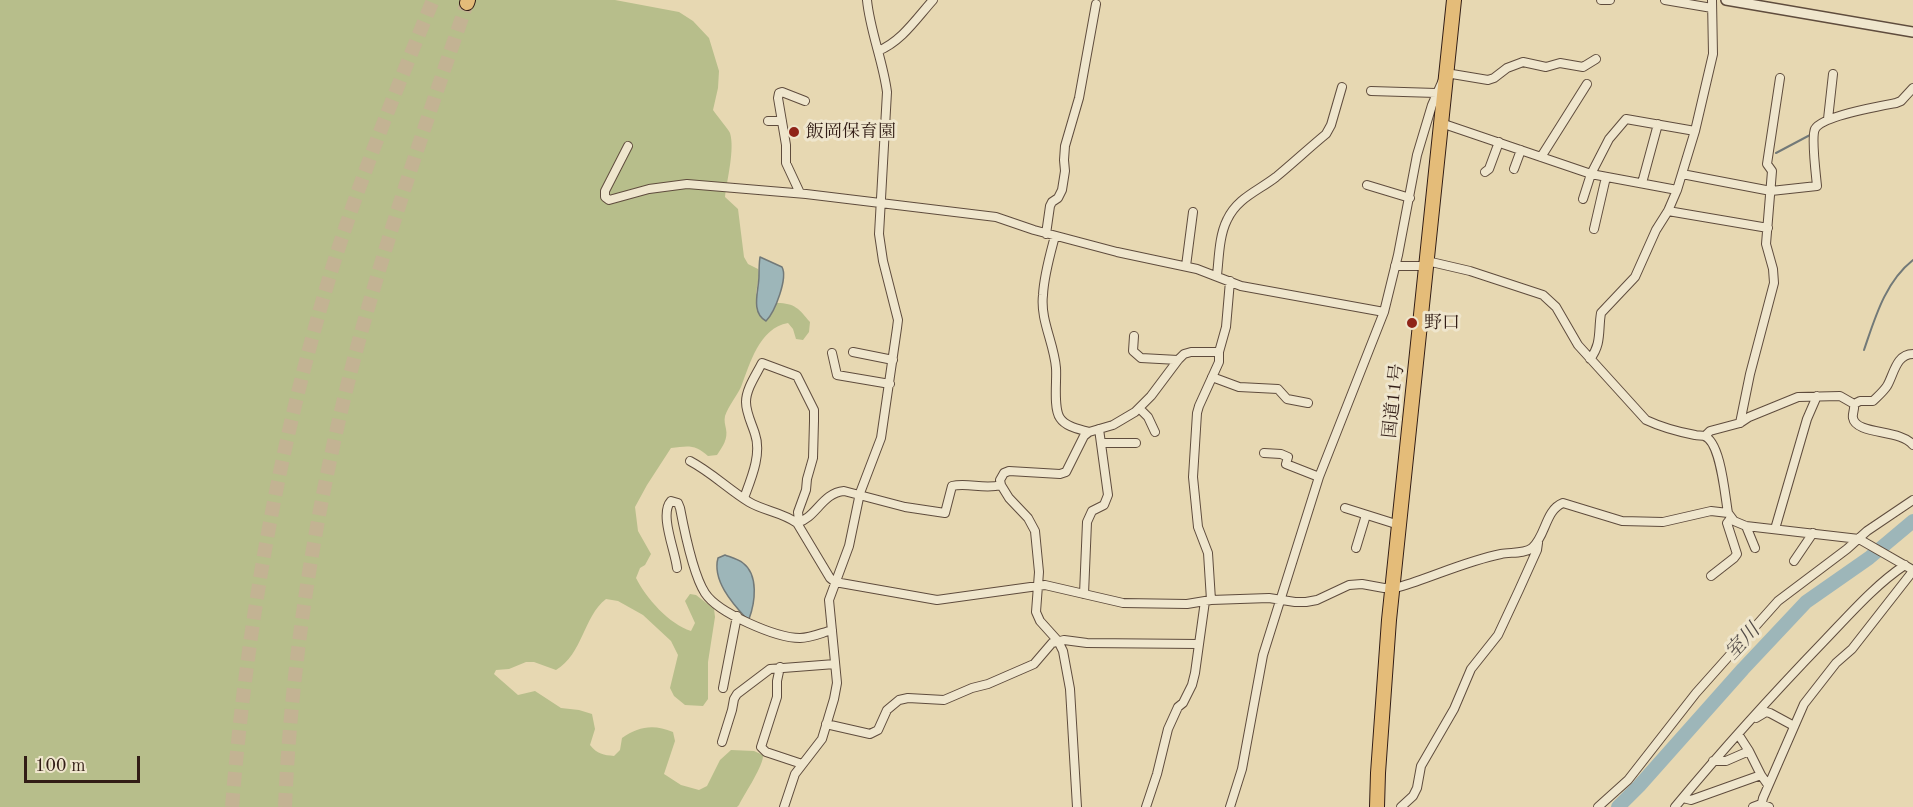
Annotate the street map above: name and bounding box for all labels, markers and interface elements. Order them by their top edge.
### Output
place label: 飯岡保育園 [806,121,896,143]
marker: 飯岡保育園 [787,125,801,139]
place label: 野口 [1424,312,1460,334]
marker: 野口 [1405,316,1419,330]
street label: 国道11号 [1379,363,1409,439]
water label: 室川 [1721,619,1765,665]
scale bar [27,744,142,782]
text: 100 m [35,757,86,775]

